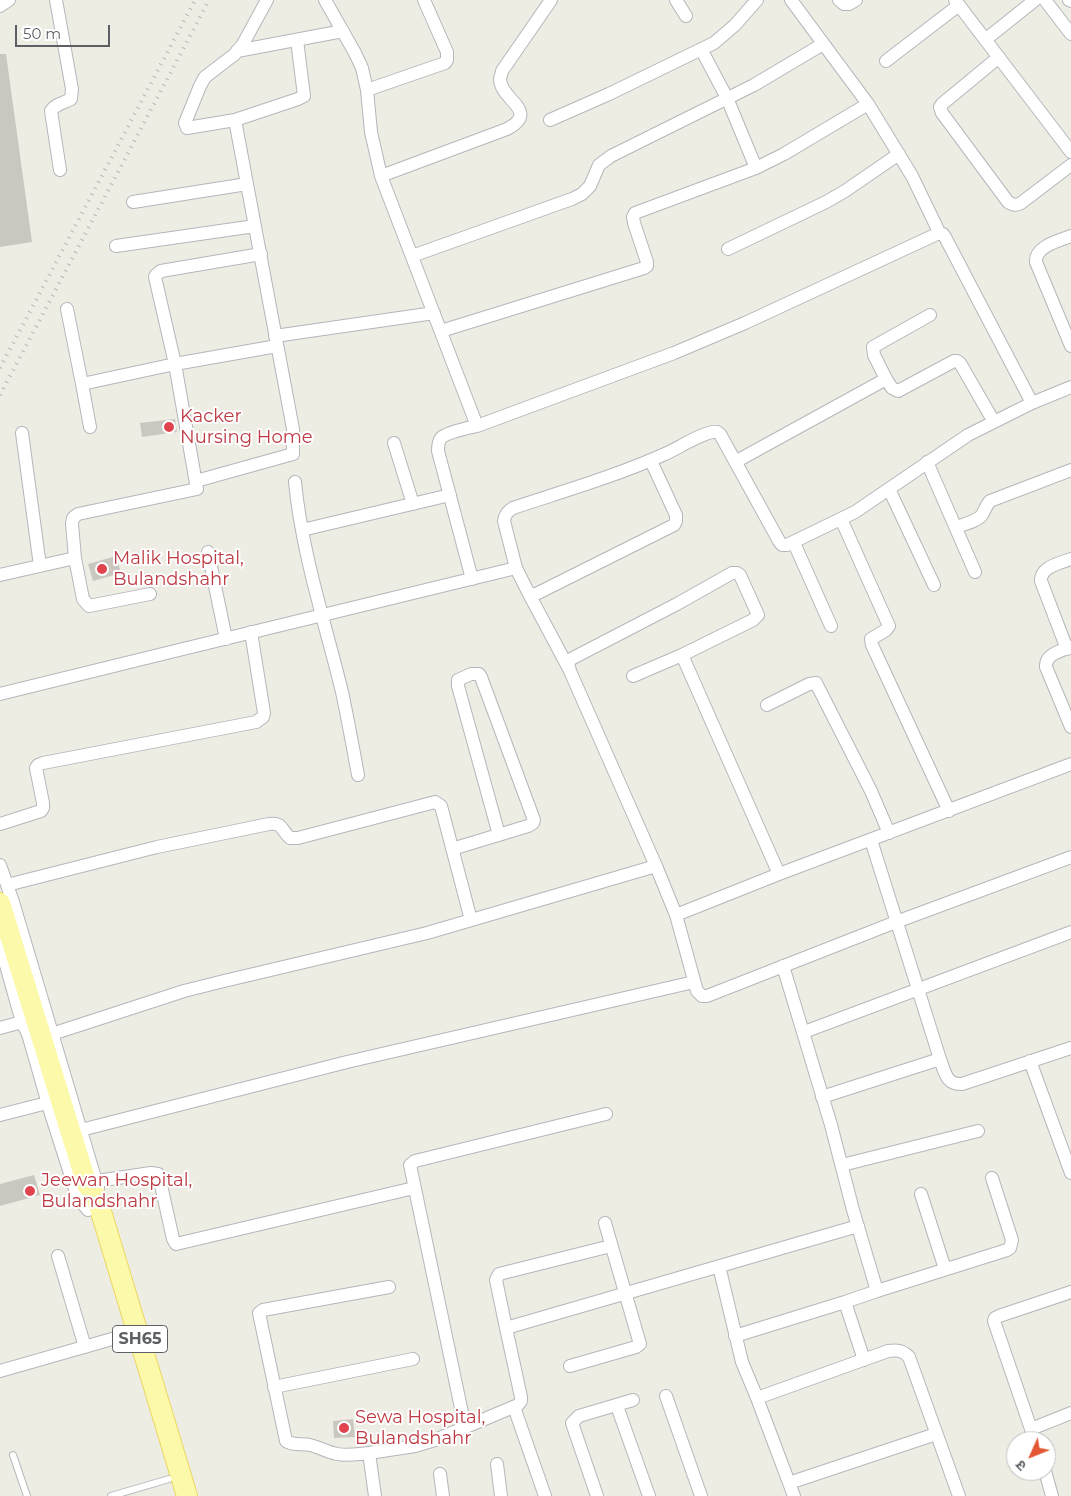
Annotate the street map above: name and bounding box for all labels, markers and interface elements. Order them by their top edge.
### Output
scale bar [18,15,112,47]
text: 50 m [23,24,61,43]
place label: Kacker Nursing Home [180,406,313,448]
marker: Kacker Nursing Home [162,420,176,434]
place label: Malik Hospital, Bulandshahr [113,548,244,590]
marker: Malik Hospital, Bulandshahr [95,562,109,576]
place label: Jeewan Hospital, Bulandshahr [41,1170,192,1212]
marker: Jeewan Hospital, Bulandshahr [23,1184,37,1198]
road number: SH65 [112,1326,168,1352]
place label: Sewa Hospital, Bulandshahr [355,1407,485,1450]
marker: Sewa Hospital, Bulandshahr [337,1421,351,1435]
north arrow [1006,1431,1056,1481]
text: उ [1012,1457,1030,1475]

